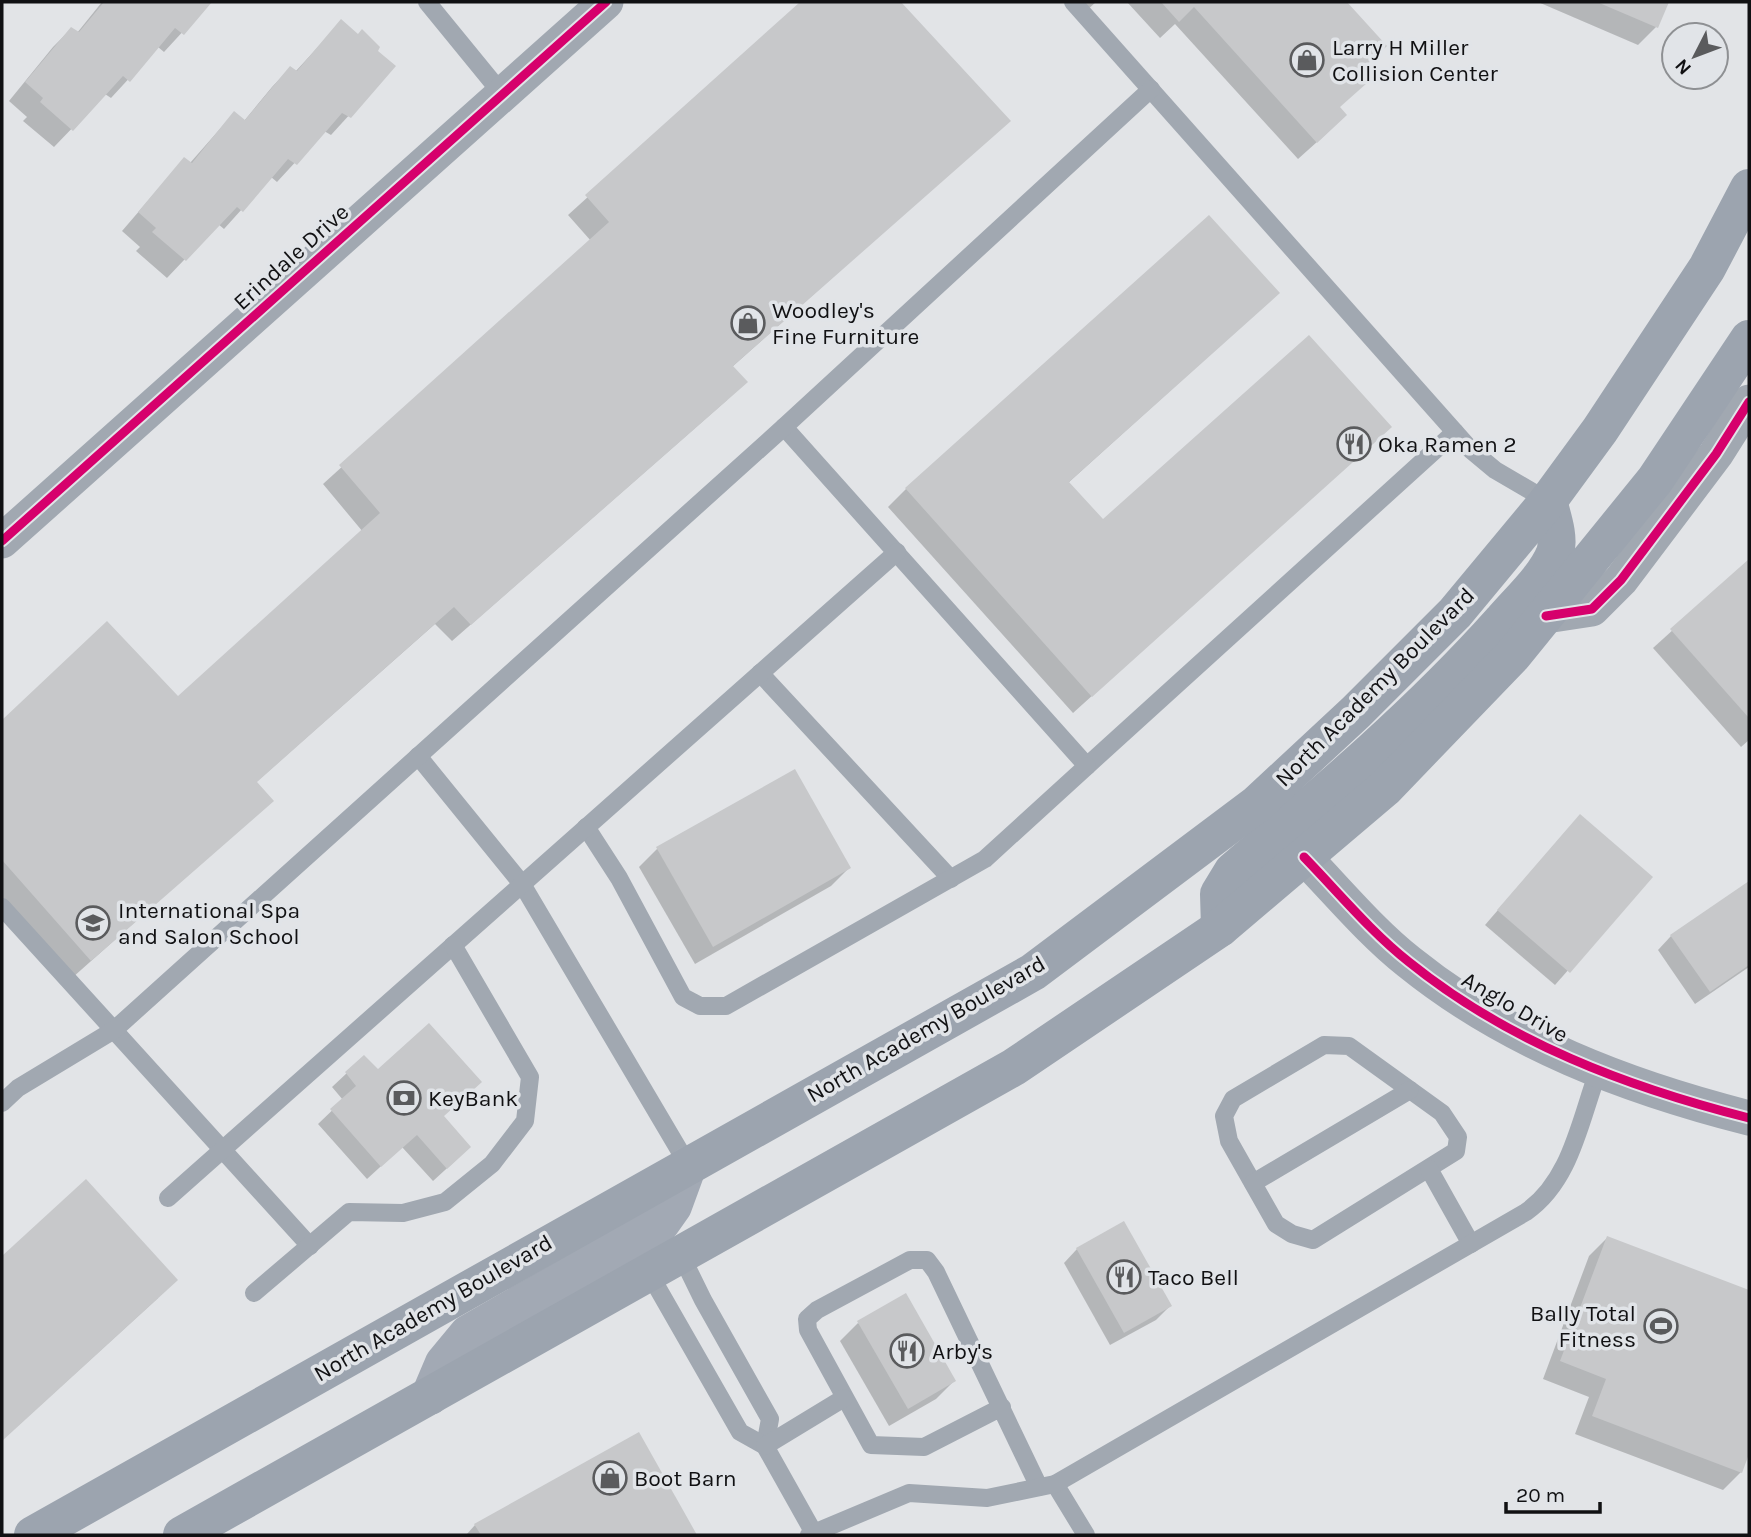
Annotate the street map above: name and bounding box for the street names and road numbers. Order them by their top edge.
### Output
street label: Erindale Drive [228,198,354,316]
street label: North Academy Boulevard [1270,582,1480,792]
street label: North Academy Boulevard [802,950,1050,1108]
street label: Anglo Drive [1457,966,1573,1048]
street label: North Academy Boulevard [309,1229,557,1387]

